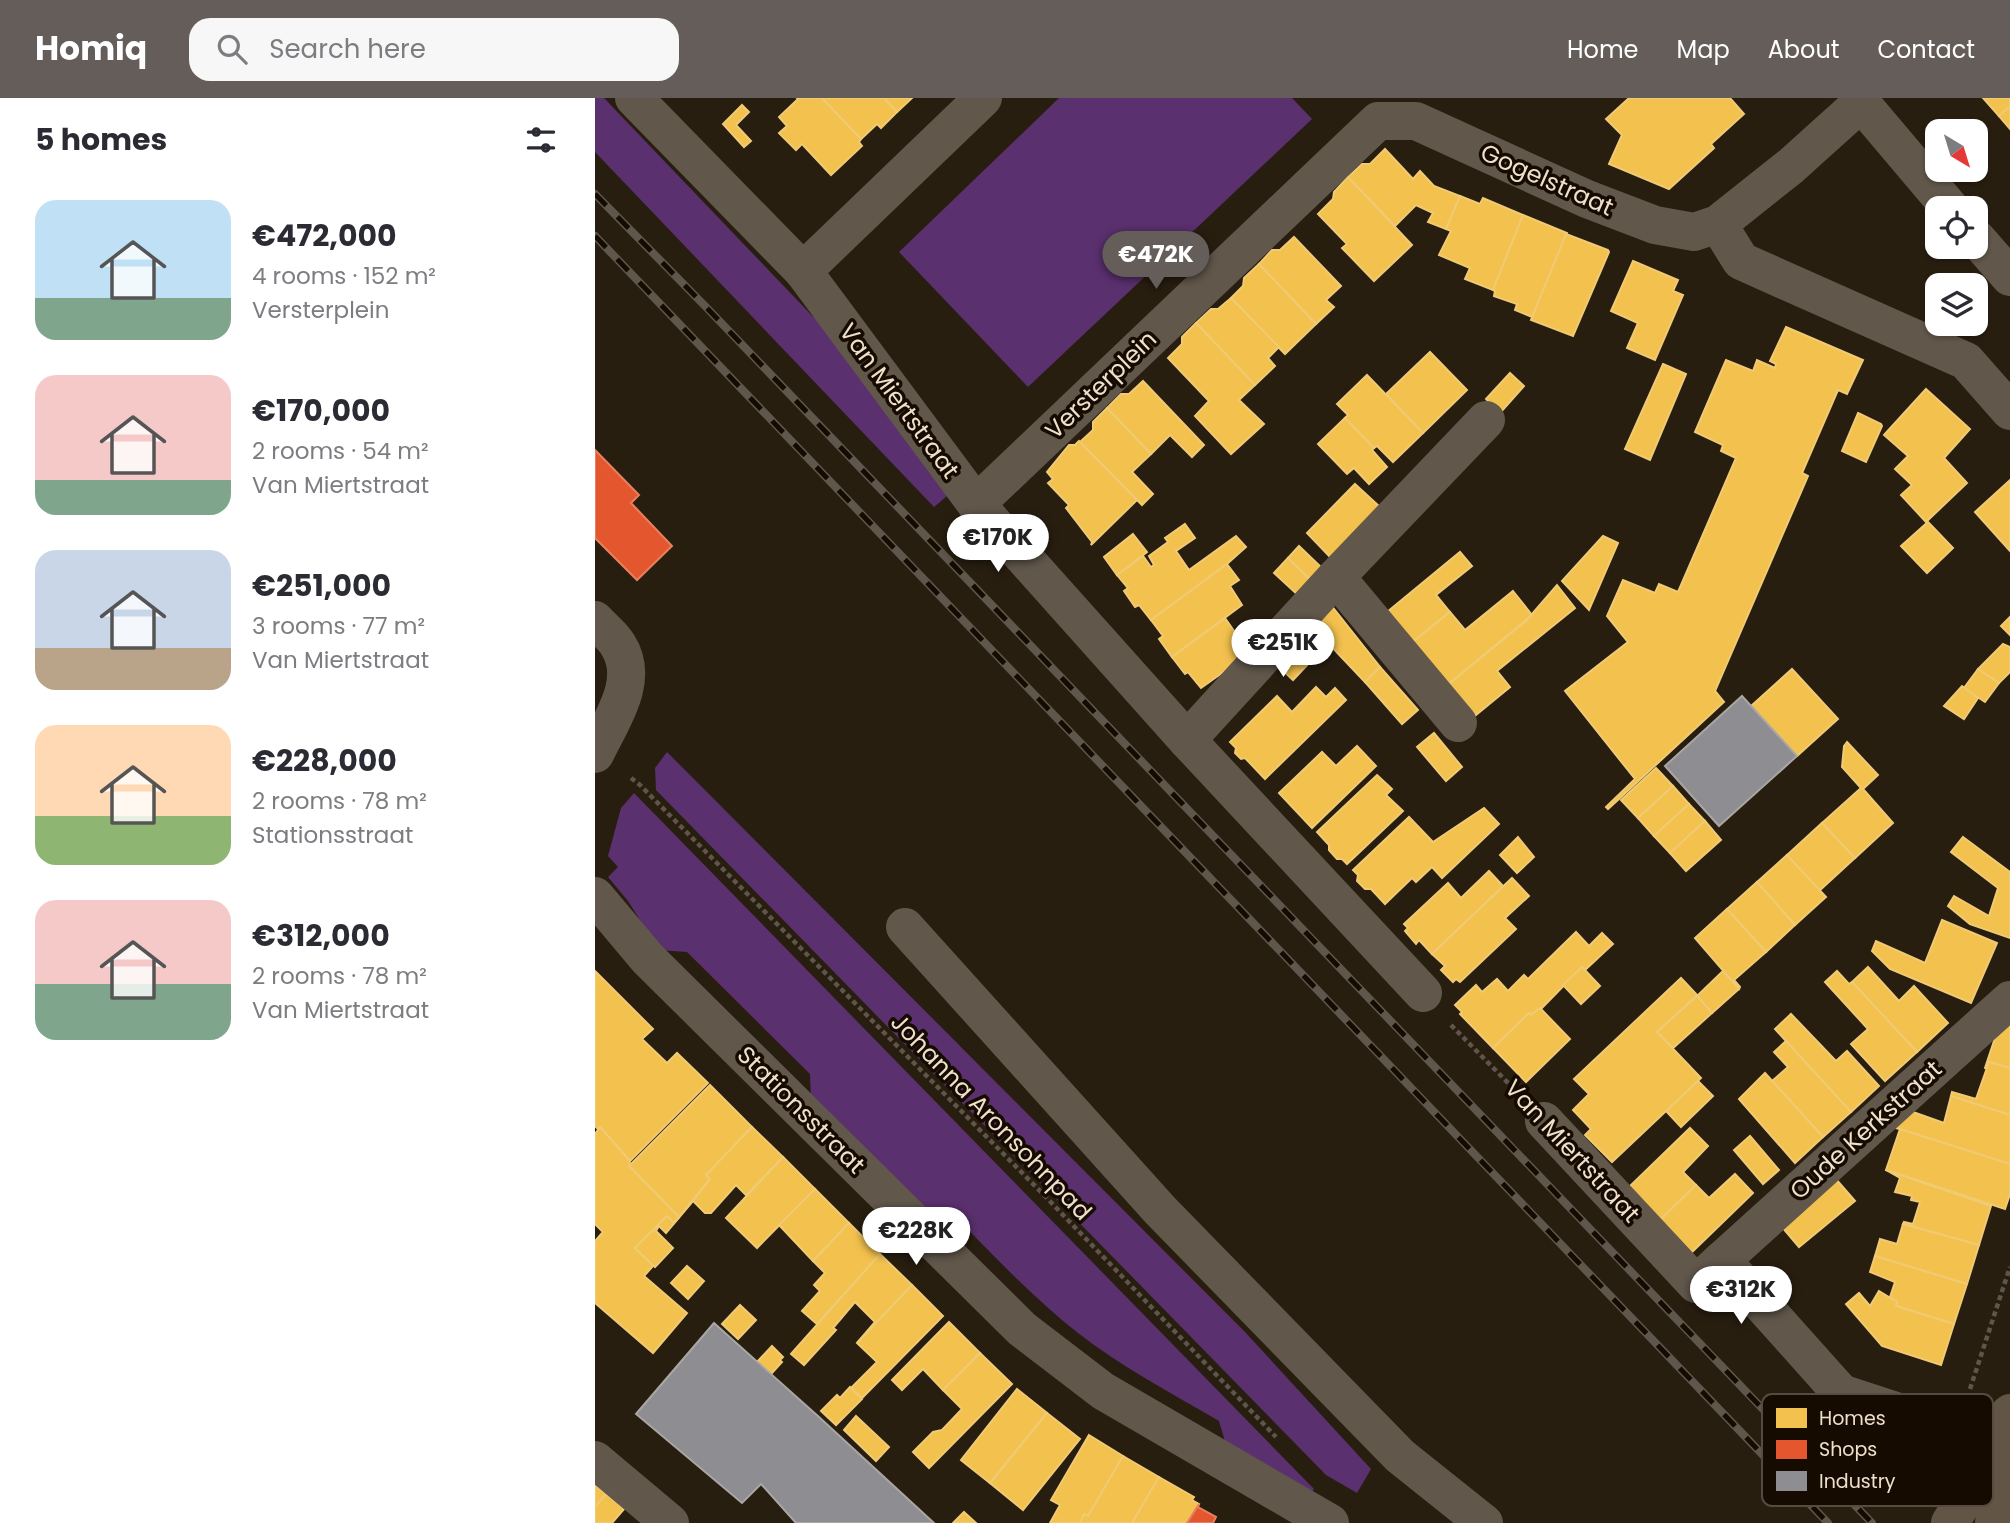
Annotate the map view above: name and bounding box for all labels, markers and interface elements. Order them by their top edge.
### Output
search box [189,18,679,81]
text: Homiq [35,25,147,72]
icon: search [213,30,251,68]
text: Search here [269,31,426,67]
text: Home [1567,33,1639,66]
text: Map [1677,33,1730,66]
text: About [1768,33,1839,66]
text: Contact [1877,33,1975,66]
text: 5 homes [35,118,167,161]
north arrow [1925,119,1988,182]
map controls [1925,119,1988,336]
icon: filters [522,121,560,159]
street label: Gogelstraat [1475,135,1619,224]
button: locate [1925,196,1988,259]
text: €472,000 [252,214,397,257]
icon: home [91,228,175,312]
pin: €472K [1107,232,1205,291]
text: €472K [1118,238,1194,270]
text: 4 rooms · 152 m² [252,260,436,292]
button: layers [1925,273,1988,336]
text: Versterplein [252,294,389,326]
street label: Van Miertstraat [832,316,967,485]
street label: Versterplein [1038,323,1164,446]
text: €170,000 [252,389,390,432]
icon: home [91,403,175,487]
text: 2 rooms · 54 m² [252,435,429,467]
text: Van Miertstraat [252,469,429,501]
pin: €170K [949,514,1047,574]
text: €170K [963,521,1033,553]
text: €251,000 [252,564,391,607]
icon: home [91,578,175,662]
text: 3 rooms · 77 m² [252,610,425,642]
pin: €251K [1234,620,1332,679]
text: €251K [1247,626,1319,658]
text: Van Miertstraat [252,644,429,676]
text: €228,000 [252,739,397,782]
icon: home [91,753,175,837]
text: 2 rooms · 78 m² [252,785,427,817]
text: Stationsstraat [252,819,413,851]
text: €312,000 [252,914,390,957]
icon: home [91,928,175,1012]
text: 2 rooms · 78 m² [252,960,427,992]
text: Van Miertstraat [252,994,429,1026]
street label: Johanna Aronsohnpad [884,1006,1099,1227]
street label: Stationsstraat [730,1038,873,1181]
street label: Oude Kerkstraat [1783,1053,1949,1207]
street label: Van Miertstraat [1497,1072,1647,1229]
pin: €228K [867,1208,965,1267]
text: €228K [878,1214,954,1246]
pin: €312K [1692,1266,1790,1326]
text: €312K [1706,1273,1776,1305]
legend [1762,1394,1993,1506]
text: Homes [1819,1405,1886,1432]
text: Shops [1819,1436,1877,1463]
text: Industry [1819,1468,1896,1495]

